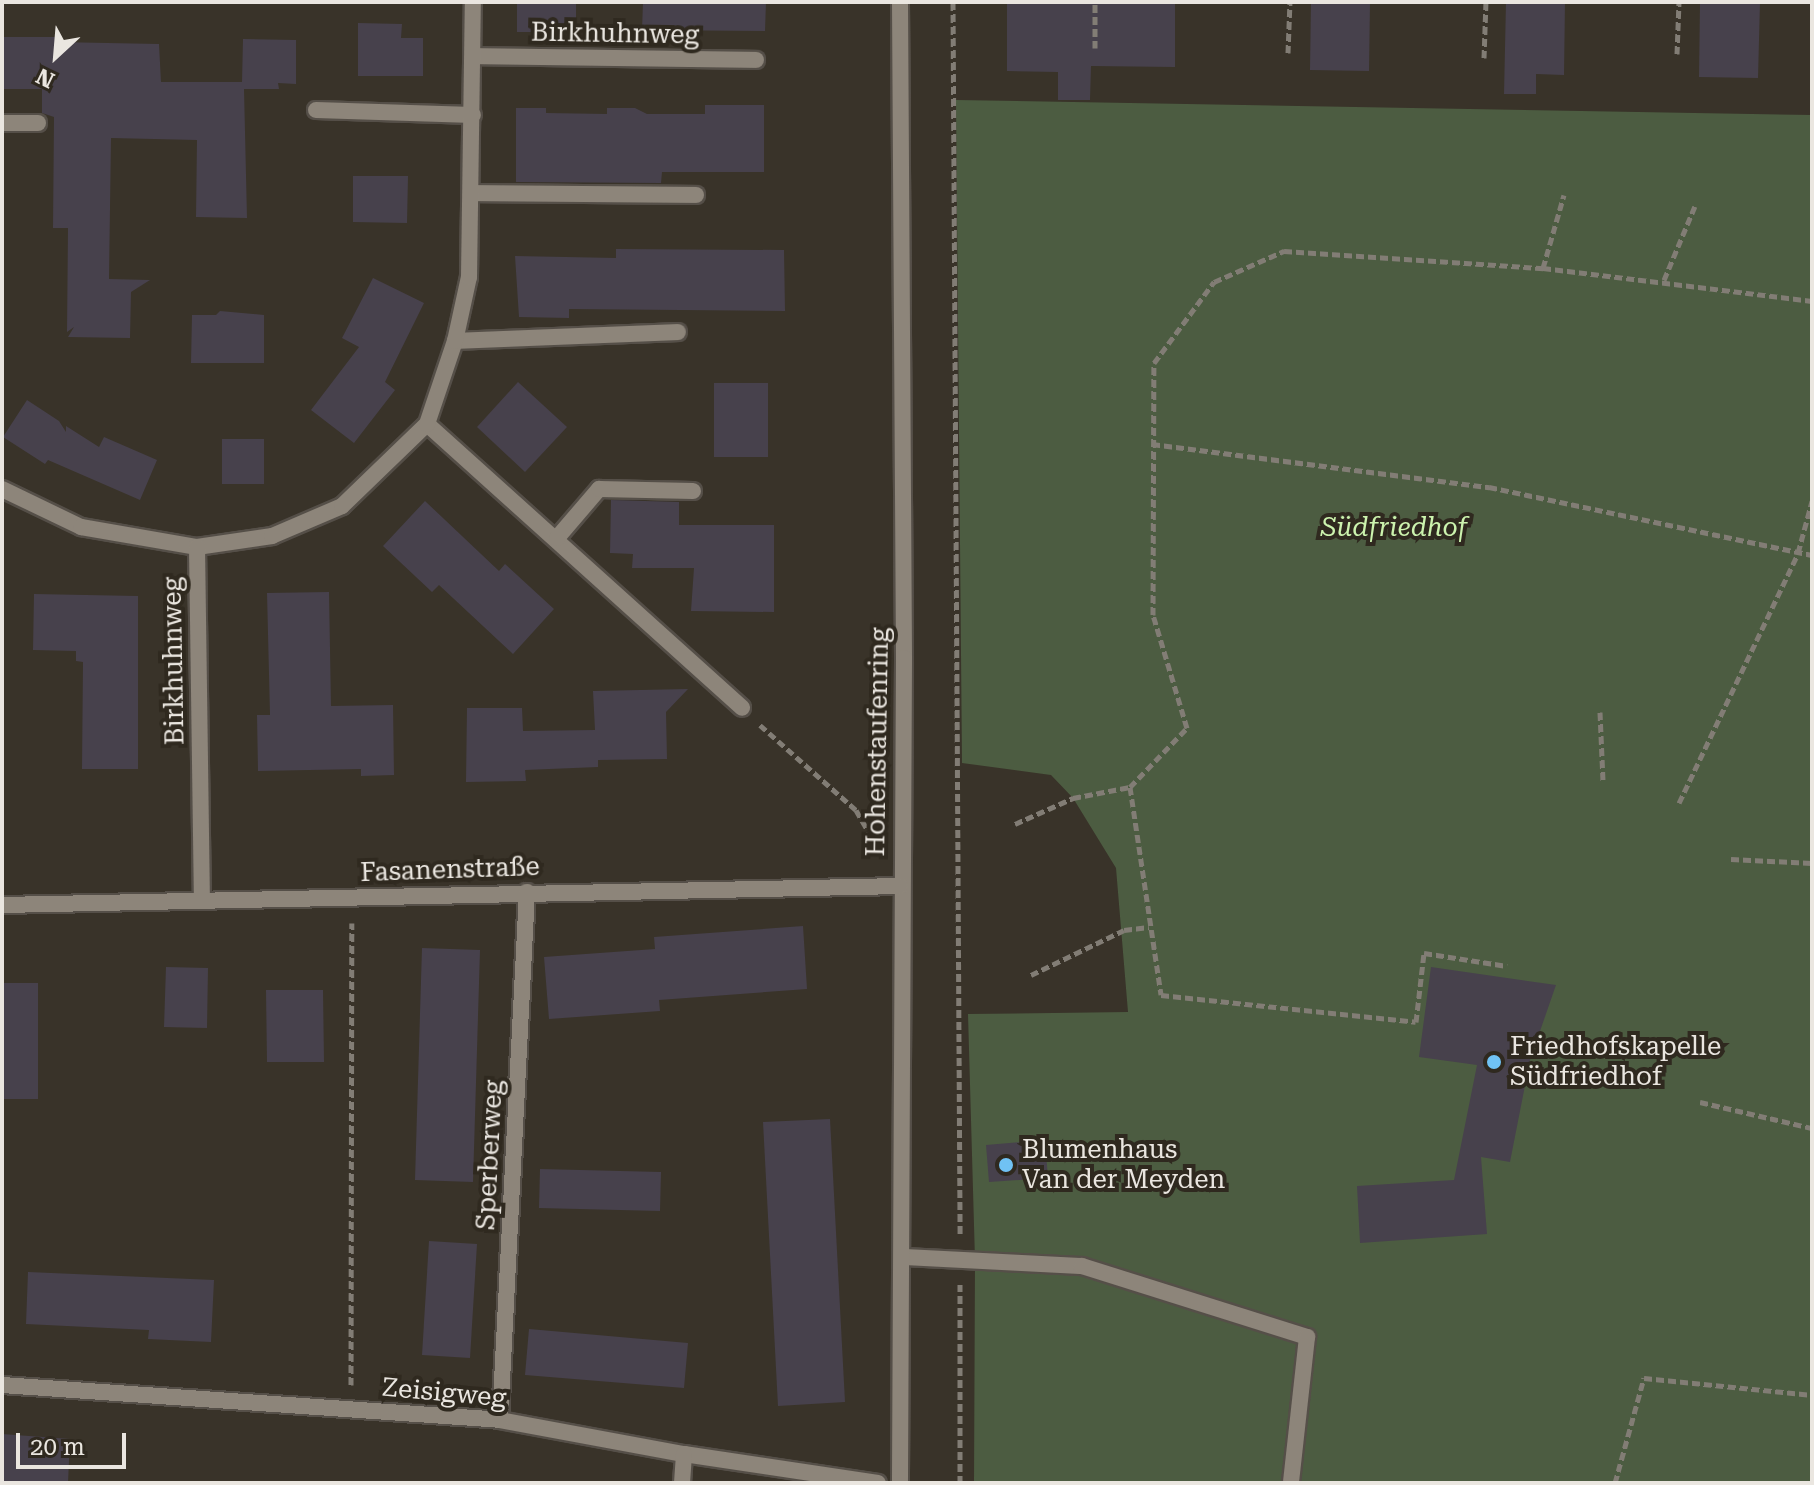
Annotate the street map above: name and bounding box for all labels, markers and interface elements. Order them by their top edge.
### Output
north arrow [16,16,96,96]
street label: Birkhuhnweg [531,17,699,51]
text: N [32,63,58,93]
park label: Südfriedhof [1321,512,1467,544]
street label: Birkhuhnweg [157,577,191,745]
street label: Hohenstaufenring [860,627,896,857]
street label: Fasanenstraße [360,851,540,889]
place label: Friedhofskapelle Südfriedhof [1510,1031,1721,1092]
marker: Friedhofskapelle Südfriedhof [1485,1053,1503,1071]
street label: Sperberweg [470,1079,510,1231]
place label: Blumenhaus Van der Meyden [1022,1134,1225,1196]
marker: Blumenhaus Van der Meyden [997,1156,1015,1174]
street label: Zeisigweg [381,1372,507,1414]
scale bar [20,1417,130,1467]
text: 20 m [30,1433,85,1461]

